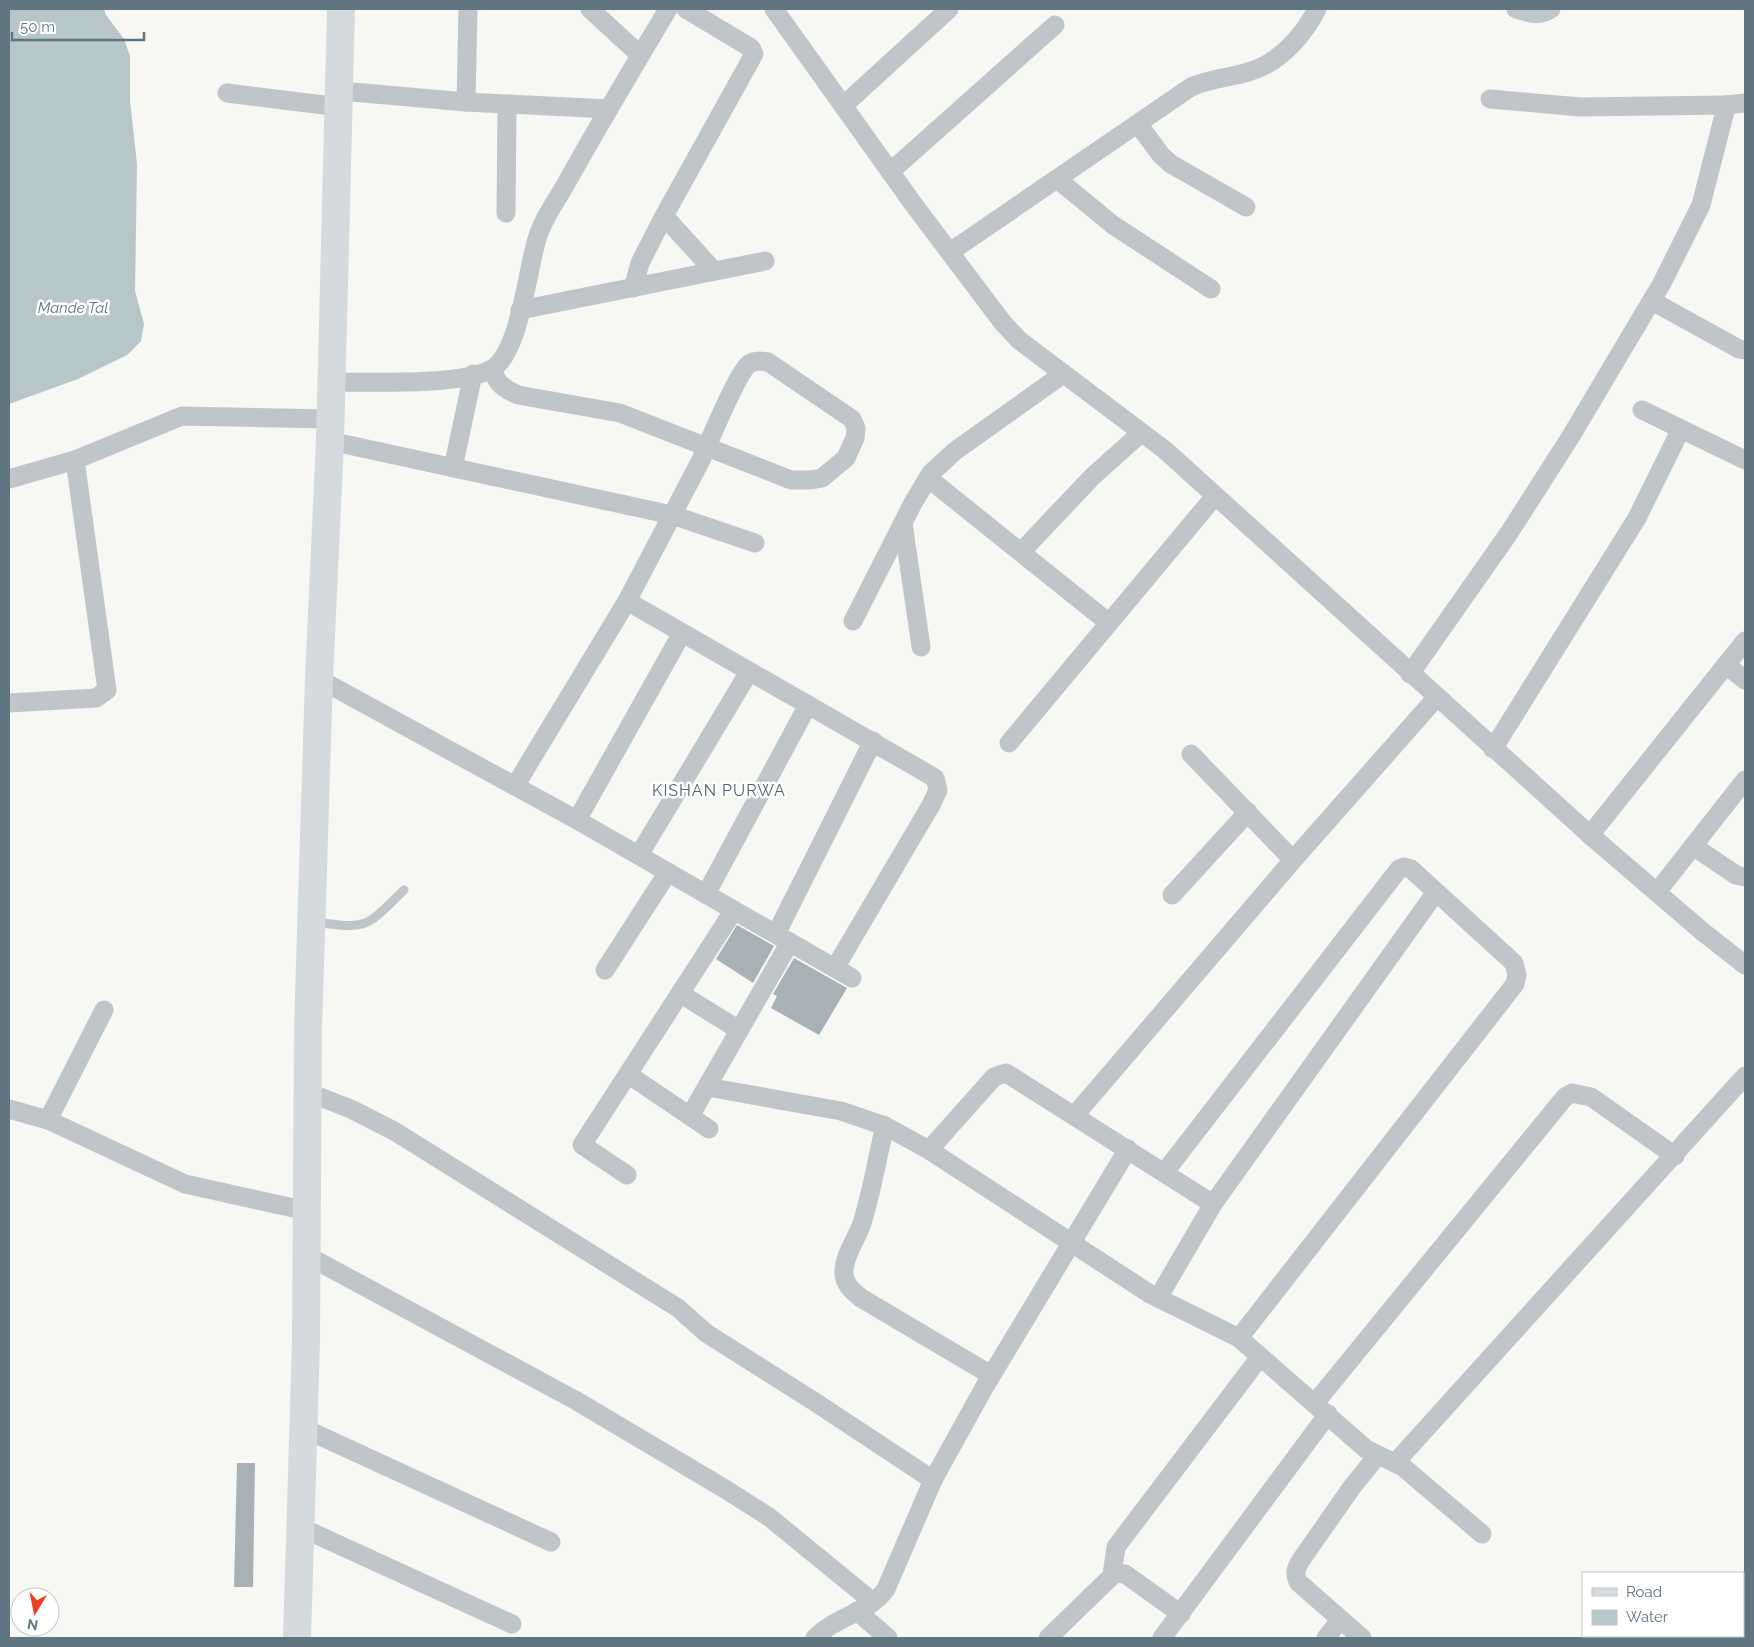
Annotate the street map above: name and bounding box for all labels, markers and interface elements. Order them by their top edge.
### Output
scale bar [12,10,145,42]
text: 50 m [20,18,55,36]
water label: Mande Tal [38,299,108,317]
district label: KISHAN PURWA [652,781,786,800]
legend [1582,1572,1744,1637]
text: Road [1626,1583,1662,1601]
north arrow [10,1587,60,1637]
text: Water [1626,1608,1669,1626]
text: N [26,1616,39,1634]

